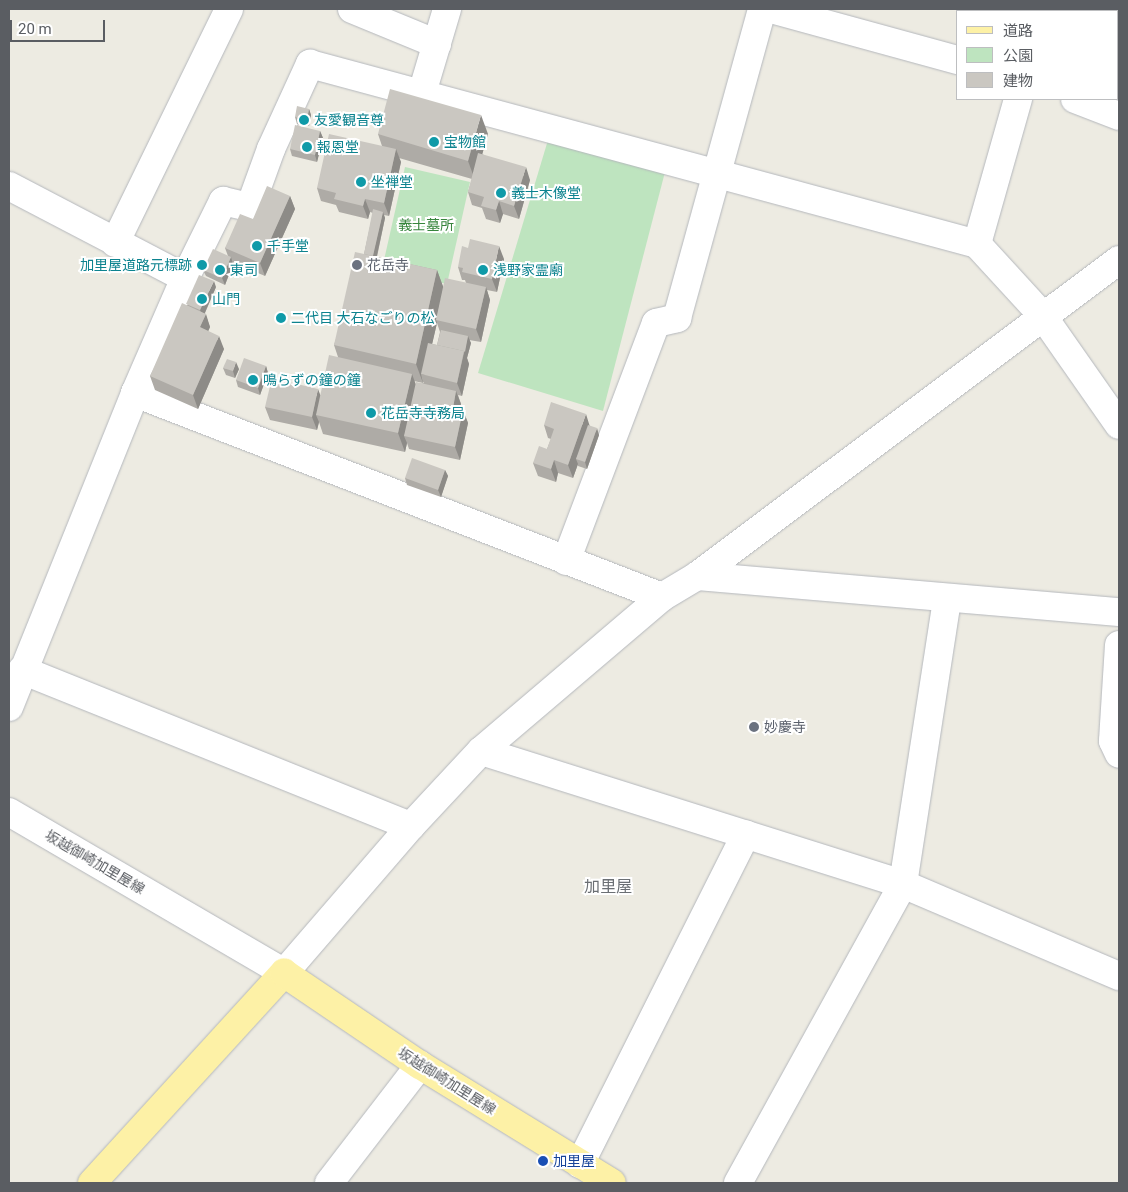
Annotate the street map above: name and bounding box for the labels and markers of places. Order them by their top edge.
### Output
place label: 友愛観音尊 [314,112,384,128]
marker: 友愛観音尊 [298,114,310,126]
place label: 宝物館 [444,134,486,150]
marker: 宝物館 [428,136,440,148]
place label: 報恩堂 [317,139,359,155]
marker: 報恩堂 [301,141,313,153]
place label: 坐禅堂 [371,174,413,190]
marker: 坐禅堂 [355,176,367,188]
place label: 義士木像堂 [511,185,581,201]
marker: 義士木像堂 [495,187,507,199]
place label: 千手堂 [267,238,309,254]
marker: 千手堂 [251,240,263,252]
place label: 加里屋道路元標跡 [80,257,192,273]
place label: 花岳寺 [367,257,409,273]
marker: 加里屋道路元標跡 [196,259,208,271]
marker: 花岳寺 [351,259,363,271]
place label: 東司 [230,262,258,278]
place label: 浅野家霊廟 [493,262,563,278]
marker: 東司 [214,264,226,276]
marker: 浅野家霊廟 [477,264,489,276]
place label: 山門 [212,291,240,307]
marker: 山門 [196,293,208,305]
place label: 二代目 大石なごりの松 [291,310,434,326]
marker: 二代目 大石なごりの松 [275,312,287,324]
place label: 鳴らずの鐘の鐘 [263,372,361,388]
marker: 鳴らずの鐘の鐘 [247,374,259,386]
place label: 花岳寺寺務局 [381,405,465,421]
marker: 花岳寺寺務局 [365,407,377,419]
place label: 妙慶寺 [764,719,806,735]
marker: 妙慶寺 [748,721,760,733]
place label: 加里屋 [553,1153,595,1169]
marker: 加里屋 [537,1155,549,1167]

